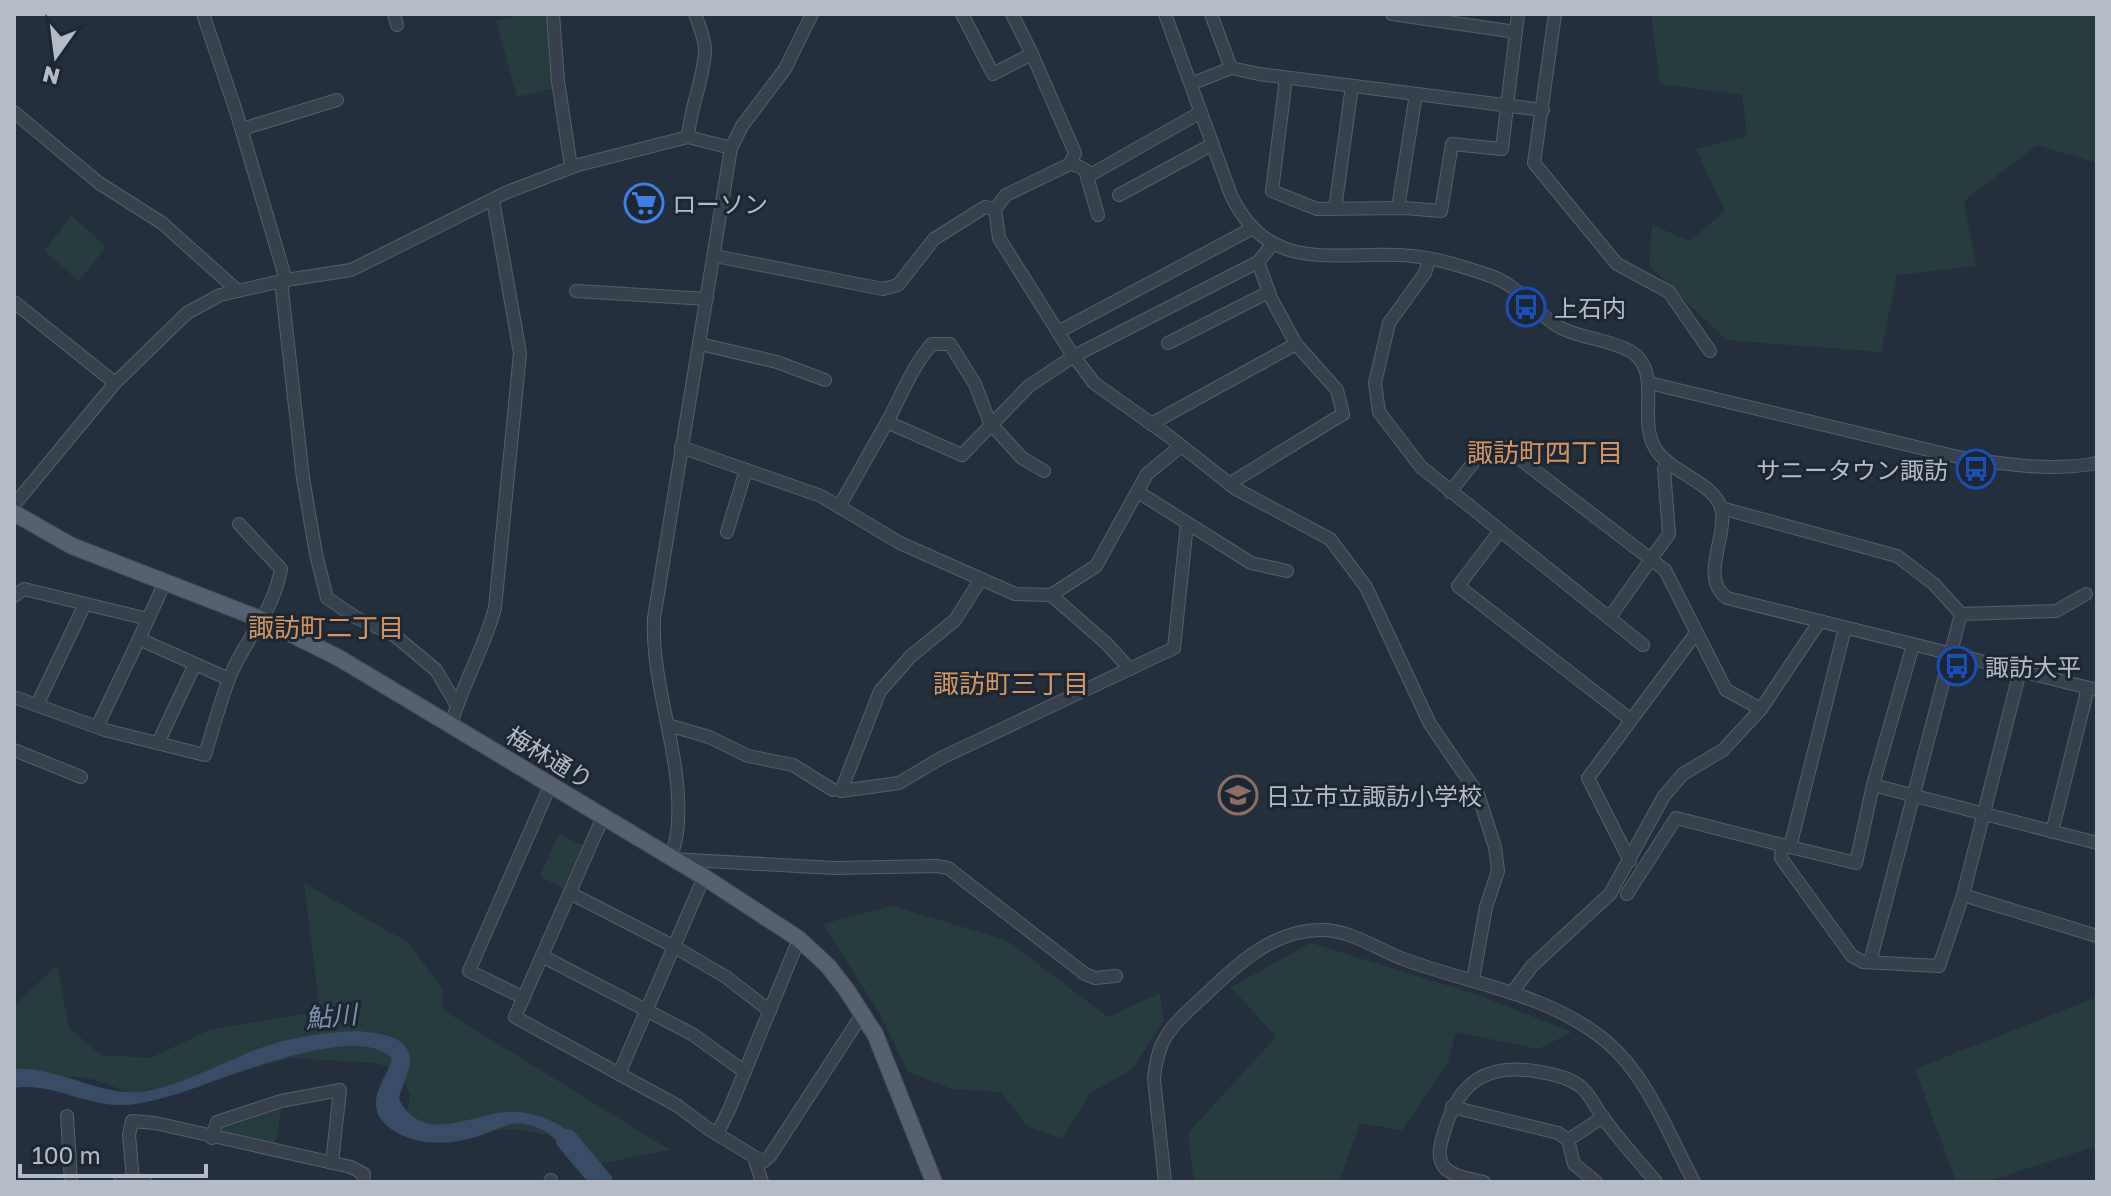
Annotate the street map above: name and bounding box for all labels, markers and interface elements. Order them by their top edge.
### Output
north arrow [16,16,96,96]
text: N [40,61,62,91]
supermarket icon: ローソン [623,182,665,224]
place label: ローソン [672,189,768,218]
bus stop icon: 上石内 [1505,286,1547,328]
place label: 上石内 [1554,293,1626,322]
district label: 諏訪町四丁目 [1467,437,1623,468]
bus stop icon: サニータウン諏訪 [1955,448,1997,490]
place label: サニータウン諏訪 [1756,455,1948,484]
district label: 諏訪町二丁目 [248,612,404,643]
bus stop icon: 諏訪大平 [1936,645,1978,687]
place label: 諏訪大平 [1985,652,2081,681]
district label: 諏訪町三丁目 [933,668,1089,699]
street label: 梅林通り [501,720,599,794]
school or university icon: 日立市立諏訪小学校 [1217,774,1259,816]
place label: 日立市立諏訪小学校 [1266,781,1482,810]
water label: 鮎川 [304,998,361,1034]
scale bar [20,1128,206,1178]
text: 100 m [32,1140,101,1169]

